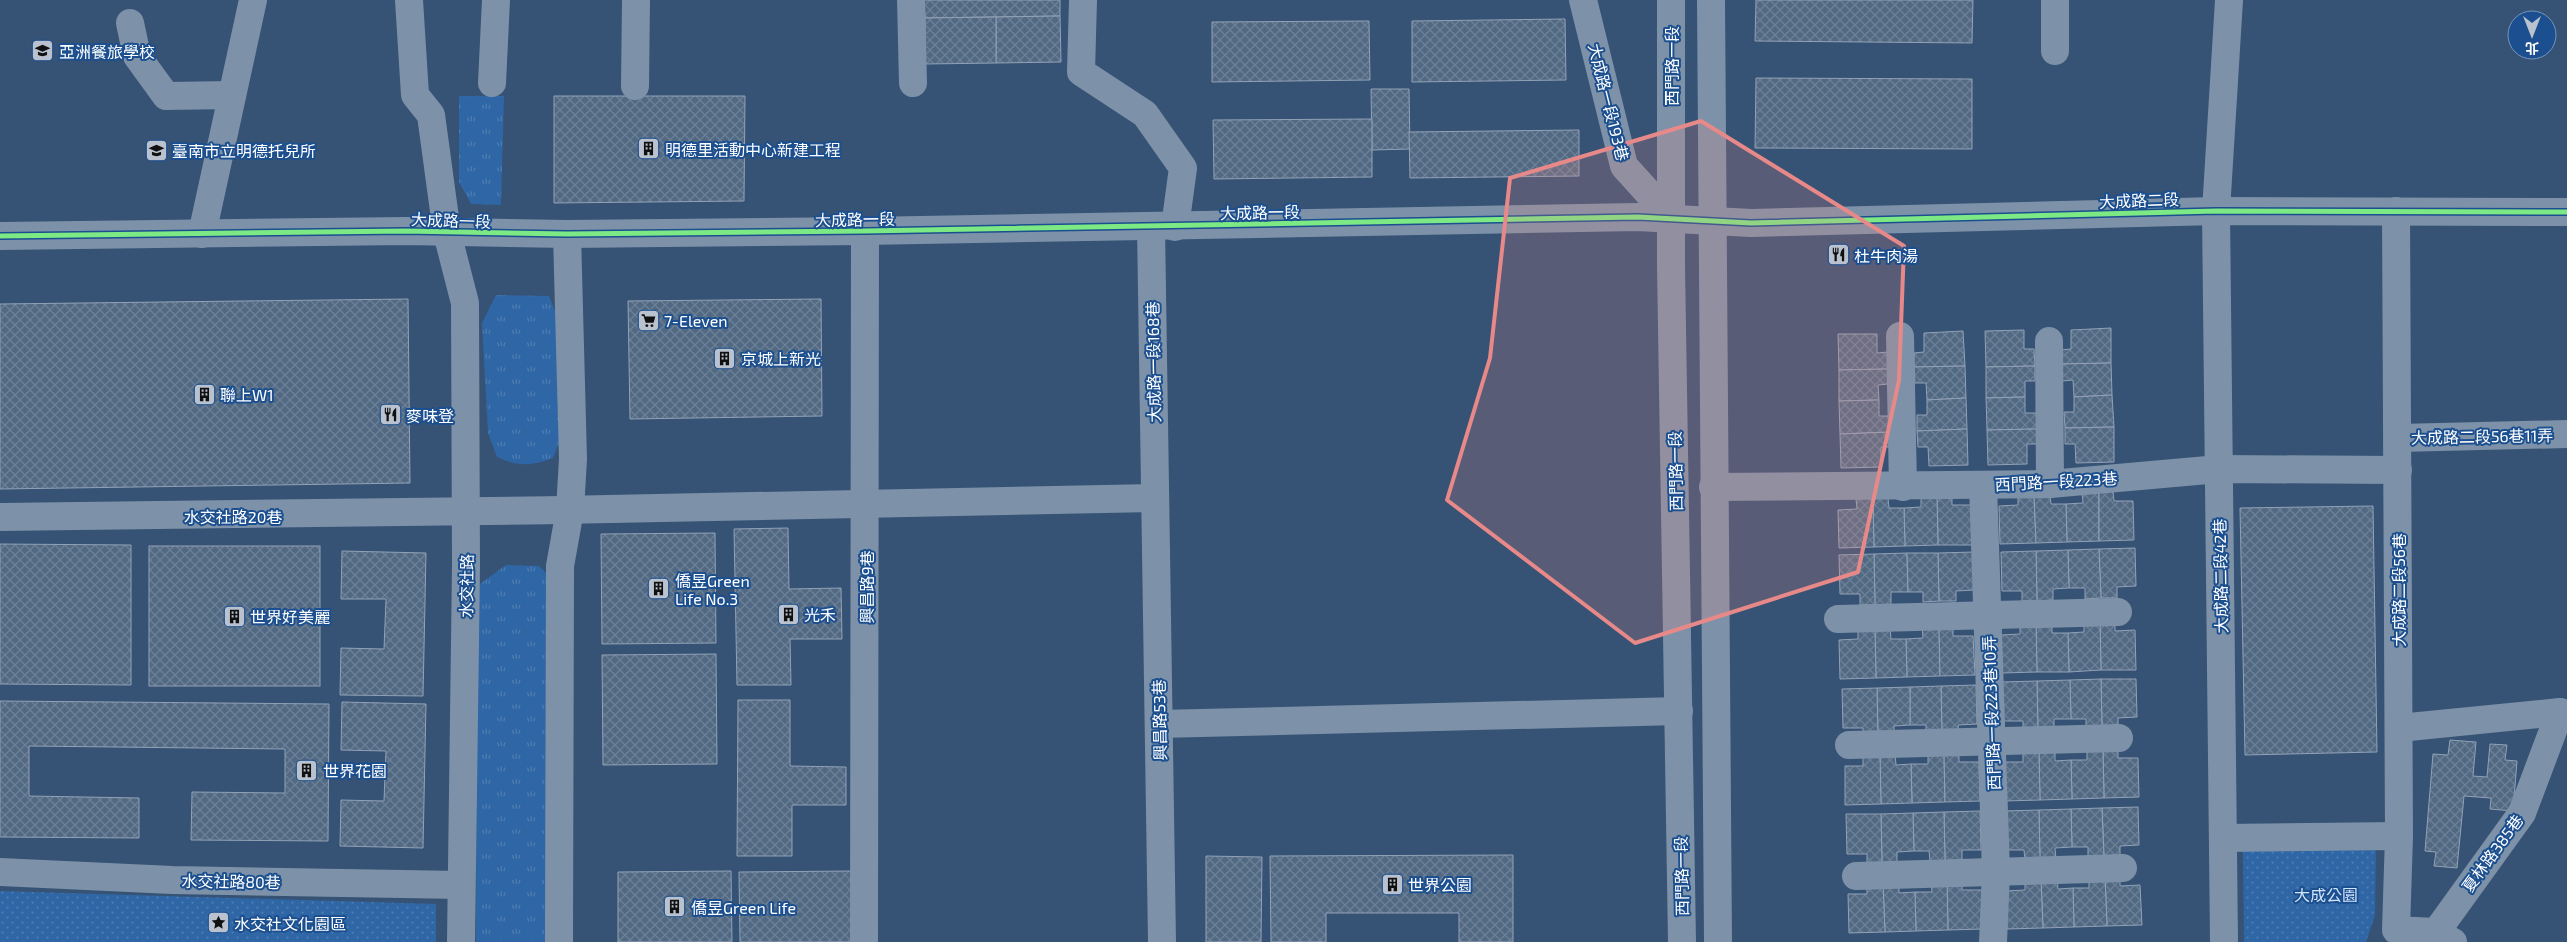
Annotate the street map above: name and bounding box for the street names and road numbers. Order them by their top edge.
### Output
street label: 西門路一段 [1662,26,1681,106]
street label: 大成路一段193巷 [1585,41,1633,163]
street label: 大成路二段 [2099,189,2179,211]
street label: 大成路一段 [1220,202,1300,222]
street label: 大成路一段 [411,209,491,231]
street label: 大成路一段 [815,209,895,229]
street label: 大成路一段168巷 [1142,301,1164,423]
street label: 大成路二段56巷11弄 [2411,425,2553,447]
street label: 西門路一段 [1665,431,1685,511]
street label: 西門路一段223巷 [1994,468,2118,494]
street label: 水交社路20巷 [184,507,282,526]
street label: 大成路二段42巷 [2209,518,2231,634]
street label: 大成路二段56巷 [2389,533,2408,647]
street label: 興昌路9巷 [857,550,876,624]
street label: 水交社路 [456,554,476,618]
street label: 西門路一段223巷10弄 [1979,635,2003,791]
street label: 興昌路53巷 [1149,679,1169,761]
street label: 夏林路385巷 [2458,811,2526,895]
street label: 西門路一段 [1671,836,1691,916]
street label: 水交社路80巷 [181,871,281,891]

